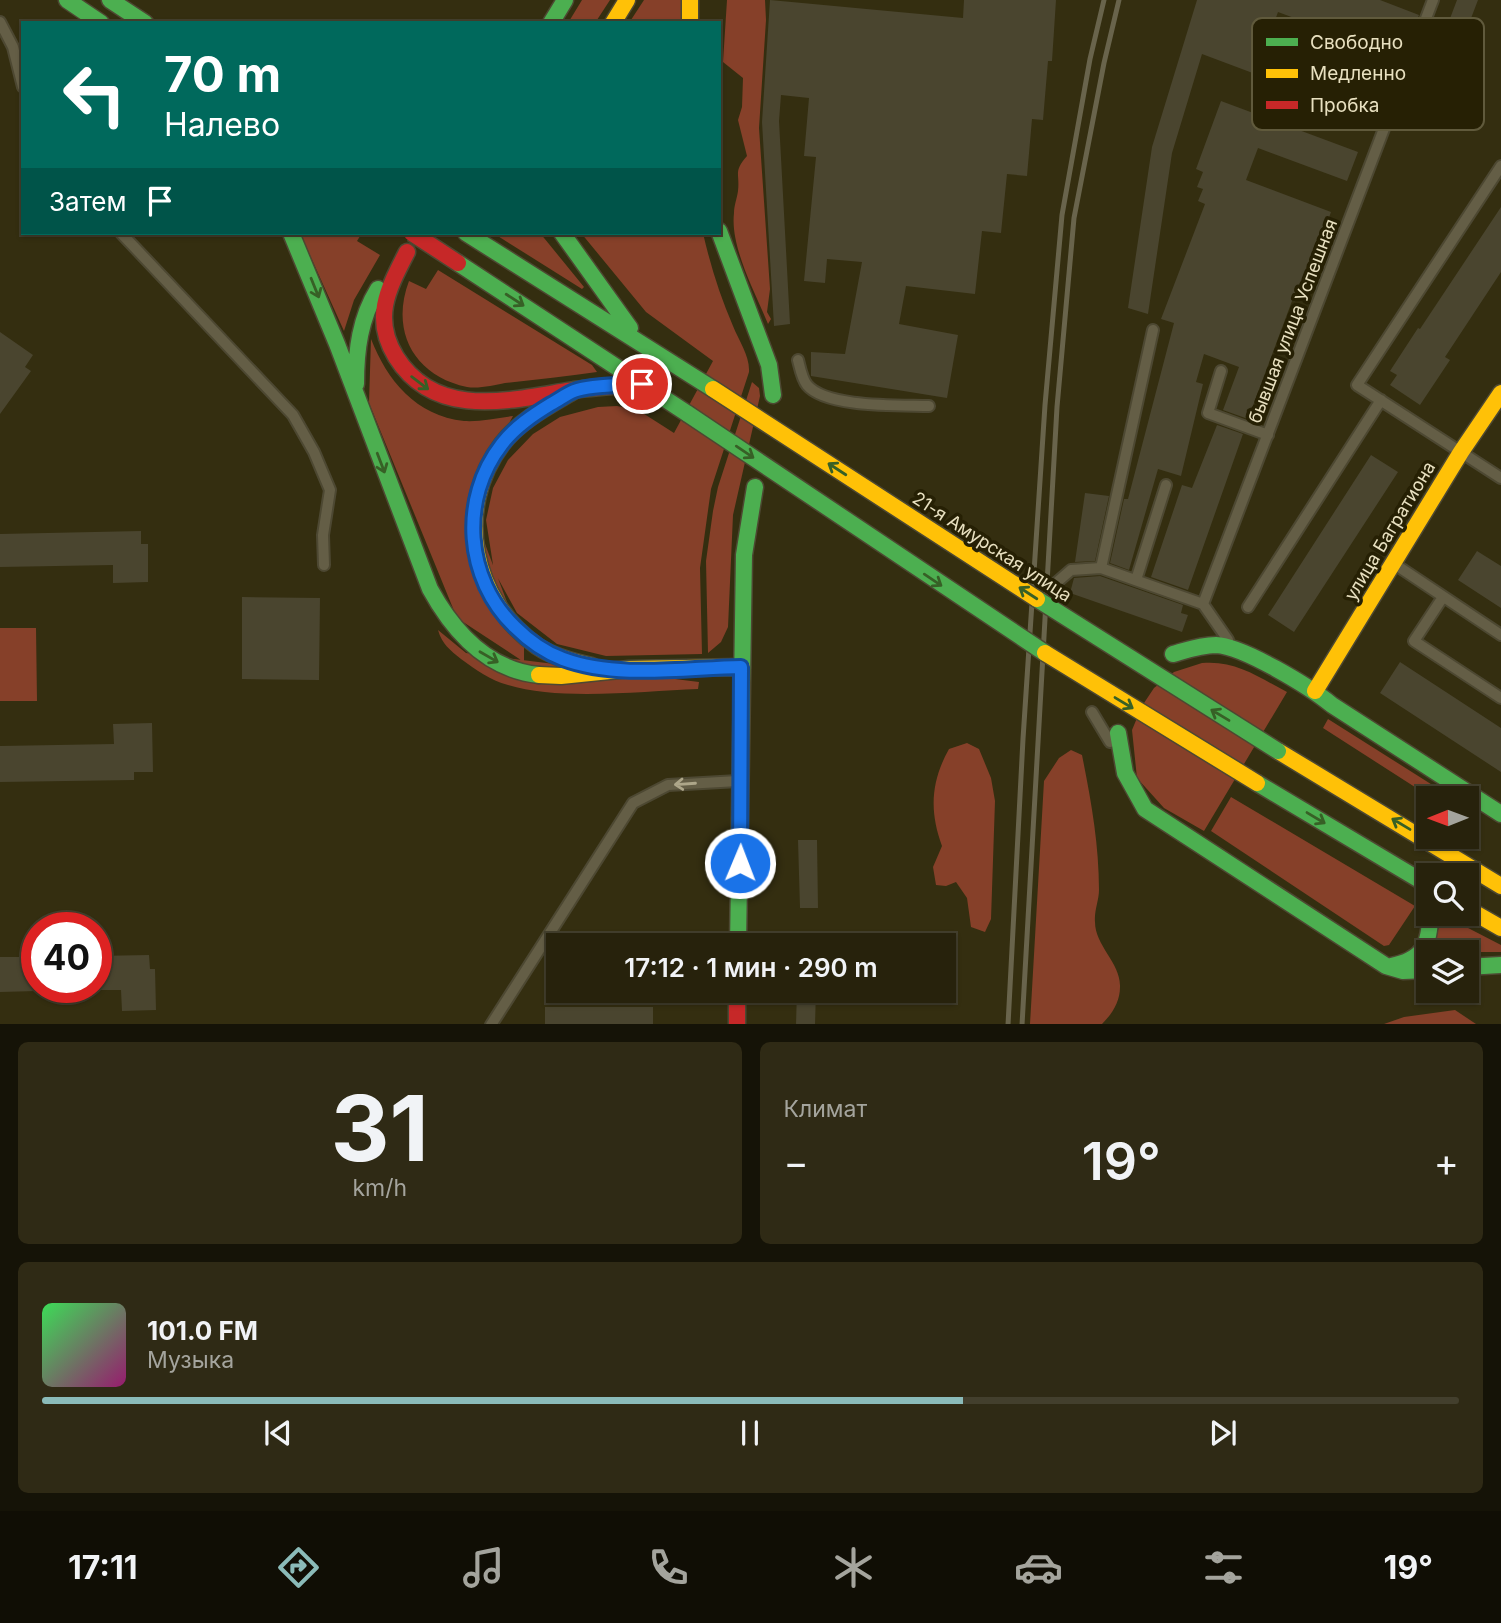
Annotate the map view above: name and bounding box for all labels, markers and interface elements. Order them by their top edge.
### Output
legend [1252,18,1484,130]
text: Свободно [1310,31,1403,54]
text: 70 m [164,45,281,104]
icon: left [49,49,140,140]
text: Медленно [1310,62,1406,85]
text: Пробка [1310,94,1379,117]
text: Налево [164,105,280,144]
icon: arrive [141,182,179,220]
text: Затем [49,186,127,217]
street label: бывшая улица Успешная [1244,216,1341,426]
one-way arrow [309,277,322,298]
one-way arrow [505,293,524,308]
pin [612,354,672,414]
icon: arrive [623,365,661,403]
one-way arrow [410,375,429,390]
one-way arrow [734,446,754,460]
one-way arrow [375,451,388,473]
street label: улица Багратиона [1340,458,1439,604]
one-way arrow [828,462,847,476]
street label: 21-я Амурская улица [909,487,1076,606]
one-way arrow [923,573,942,587]
one-way arrow [1018,586,1038,600]
one-way arrow [479,650,499,664]
one-way arrow [1114,697,1134,711]
one-way arrow [1210,708,1230,722]
one-way arrow [674,778,696,791]
north arrow [1416,786,1479,849]
map controls [1416,786,1479,1003]
one-way arrow [1305,811,1325,825]
one-way arrow [1392,817,1412,831]
position arrow [703,826,777,900]
button: search [1416,863,1479,926]
speed limit sign: 40 [21,912,112,1003]
button: layers [1416,940,1479,1003]
text: 17:12 · 1 мин · 290 m [624,952,878,983]
text: 31 [331,1073,429,1183]
text: Климат [784,1095,867,1123]
text: 19° [1082,1130,1161,1193]
text: − [784,1139,809,1185]
text: + [1434,1139,1459,1185]
text: km/h [352,1174,407,1202]
text: 101.0 FM [147,1315,258,1346]
text: Музыка [147,1346,234,1374]
icon: previous [259,1414,297,1452]
icon: pause [731,1414,769,1452]
icon: next [1204,1414,1242,1452]
icon: directions [274,1543,323,1592]
icon: music [459,1543,508,1592]
icon: phone [644,1543,693,1592]
icon: climate [829,1543,878,1592]
icon: car [1014,1543,1063,1592]
icon: filters [1199,1543,1248,1592]
text: 17:11 [68,1548,138,1587]
text: 19° [1384,1548,1433,1587]

